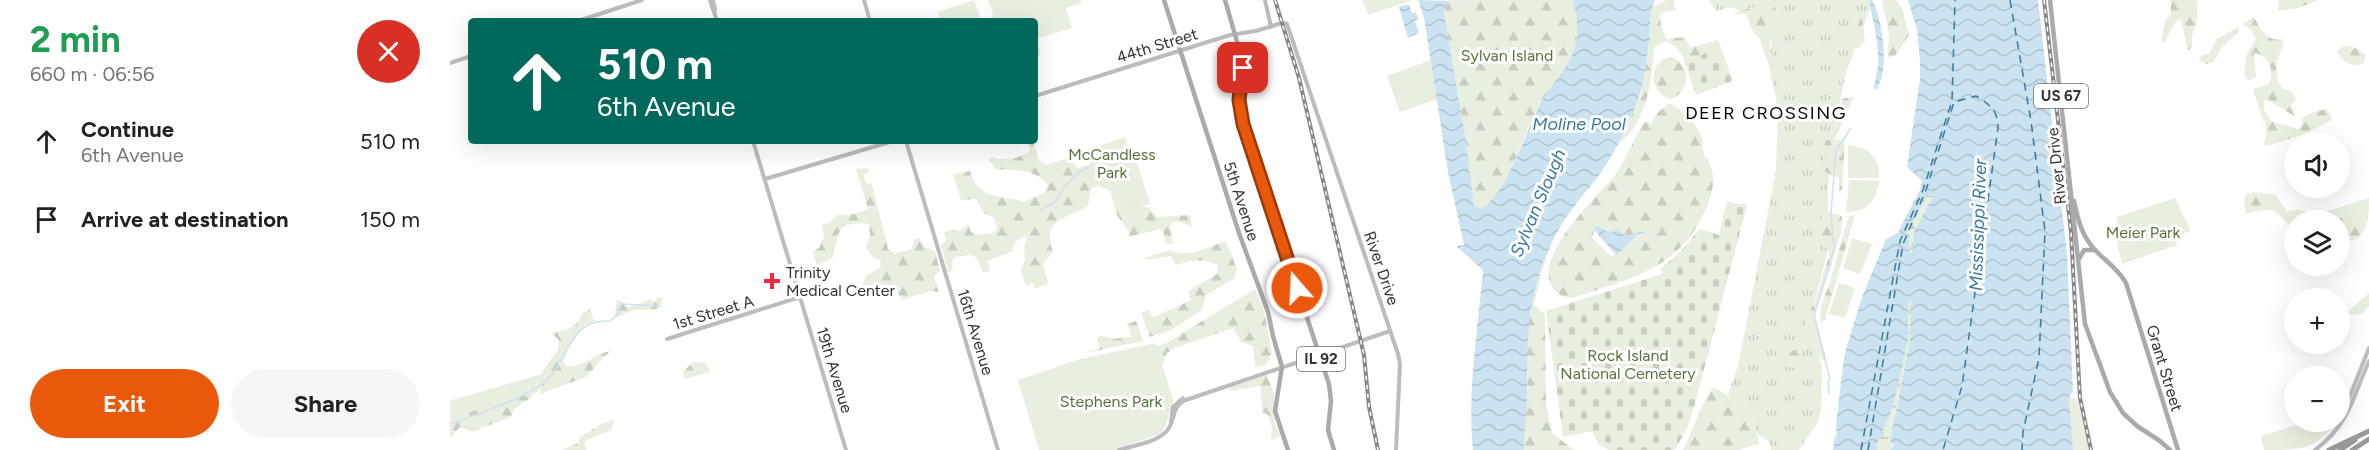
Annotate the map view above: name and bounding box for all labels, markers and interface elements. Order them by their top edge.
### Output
text: 2 min [30,18,121,61]
button: close [357,20,420,83]
street label: 44th Street [1114,24,1200,67]
text: 510 m [597,39,713,90]
icon: ahead [498,42,576,120]
pin [1217,42,1268,93]
park label: Sylvan Island [1461,46,1553,65]
icon: arrive [1226,51,1259,84]
text: 660 m · 06:56 [30,62,154,86]
road number: US 67 [2034,84,2088,108]
text: 6th Avenue [597,90,736,123]
district label: DEER CROSSING [1685,102,1847,124]
water label: Moline Pool [1532,113,1627,135]
text: Continue [81,116,174,143]
icon: ahead [30,125,63,158]
street label: River Drive [2043,126,2070,205]
text: 510 m [360,128,420,155]
map controls [2284,132,2350,432]
button: sound [2284,132,2350,198]
text: 6th Avenue [81,143,184,167]
park label: McCandless Park [1068,145,1156,182]
water label: Sylvan Slough [1505,146,1571,260]
water label: Mississippi River [1965,158,1991,291]
street label: 5th Avenue [1220,159,1263,243]
icon: arrive [30,203,63,236]
text: Arrive at destination [81,206,289,233]
text: 150 m [360,206,420,233]
button: layers [2284,210,2350,276]
park label: Meier Park [2106,223,2180,242]
street label: River Drive [1360,229,1403,308]
position arrow [1265,256,1329,320]
place label: Trinity Medical Center [786,263,896,300]
marker: Trinity Medical Center [763,272,781,290]
street label: 16th Avenue [953,287,998,378]
button: + [2284,288,2350,354]
street label: 1st Street A [670,291,756,334]
street label: Grant Street [2142,323,2187,414]
street label: 19th Avenue [812,325,857,416]
park label: Rock Island National Cemetery [1560,346,1696,383]
road number: IL 92 [1297,347,1345,371]
button: − [2284,366,2350,432]
button: Exit [30,369,219,438]
button: Share [231,369,420,438]
park label: Stephens Park [1060,392,1162,411]

